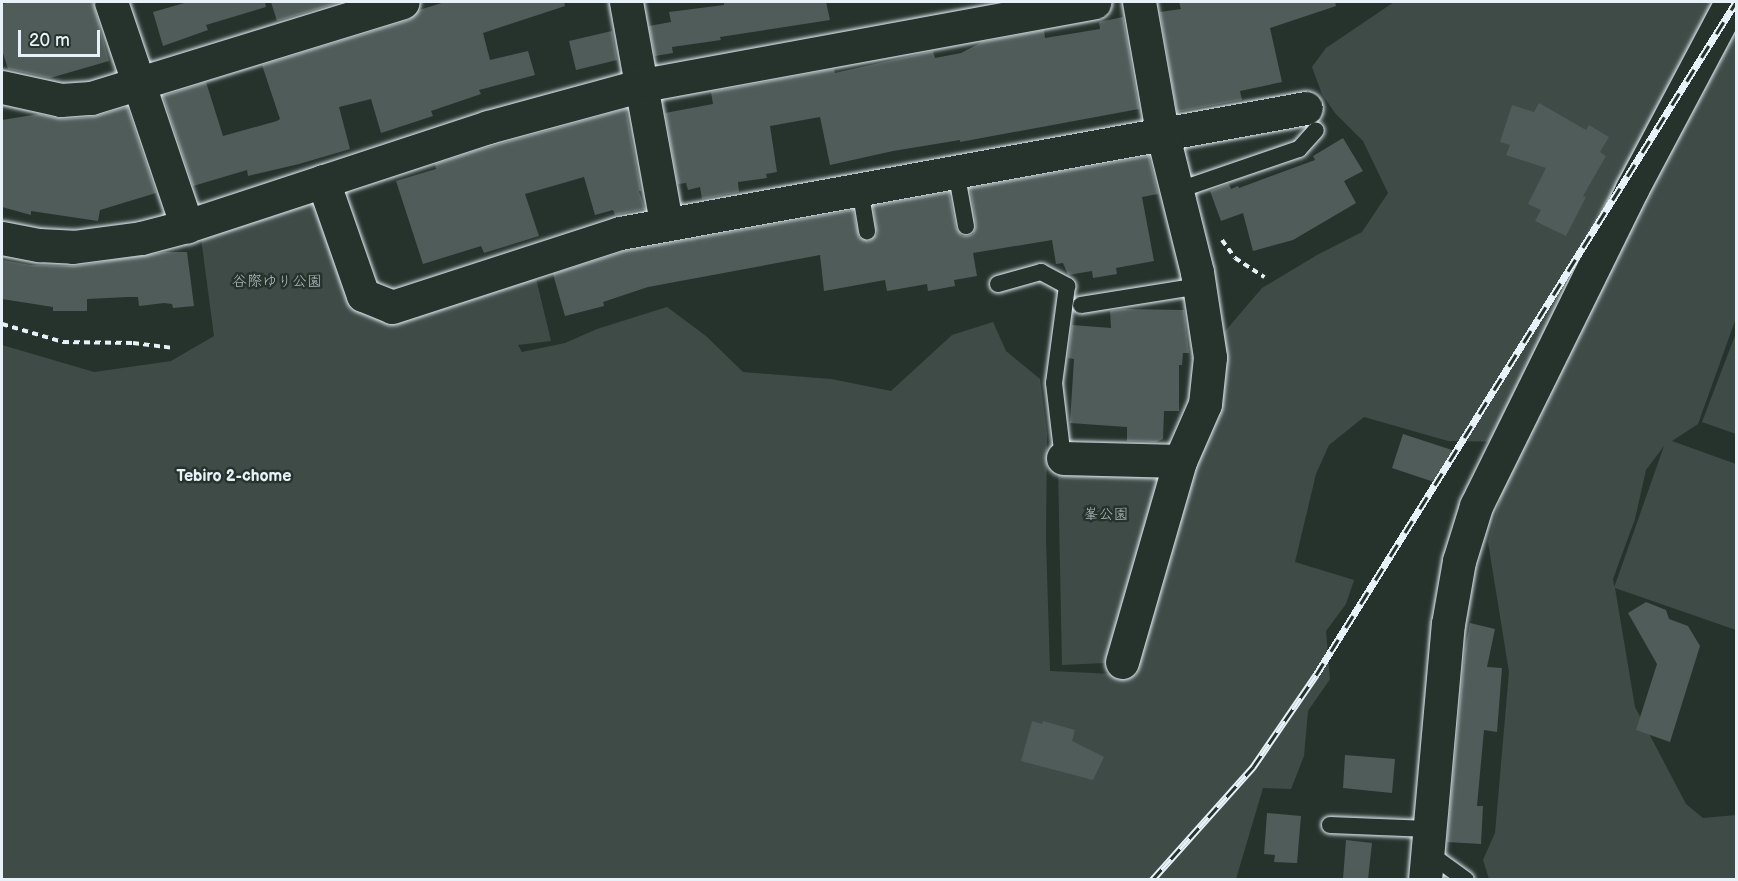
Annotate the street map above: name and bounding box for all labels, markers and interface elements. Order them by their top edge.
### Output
scale bar [21,18,104,56]
text: 20 m [29,30,70,51]
park label: 谷際ゆり公園 [232,273,322,291]
district label: Tebiro 2-chome [177,467,291,487]
park label: 峯公園 [1084,506,1128,524]

